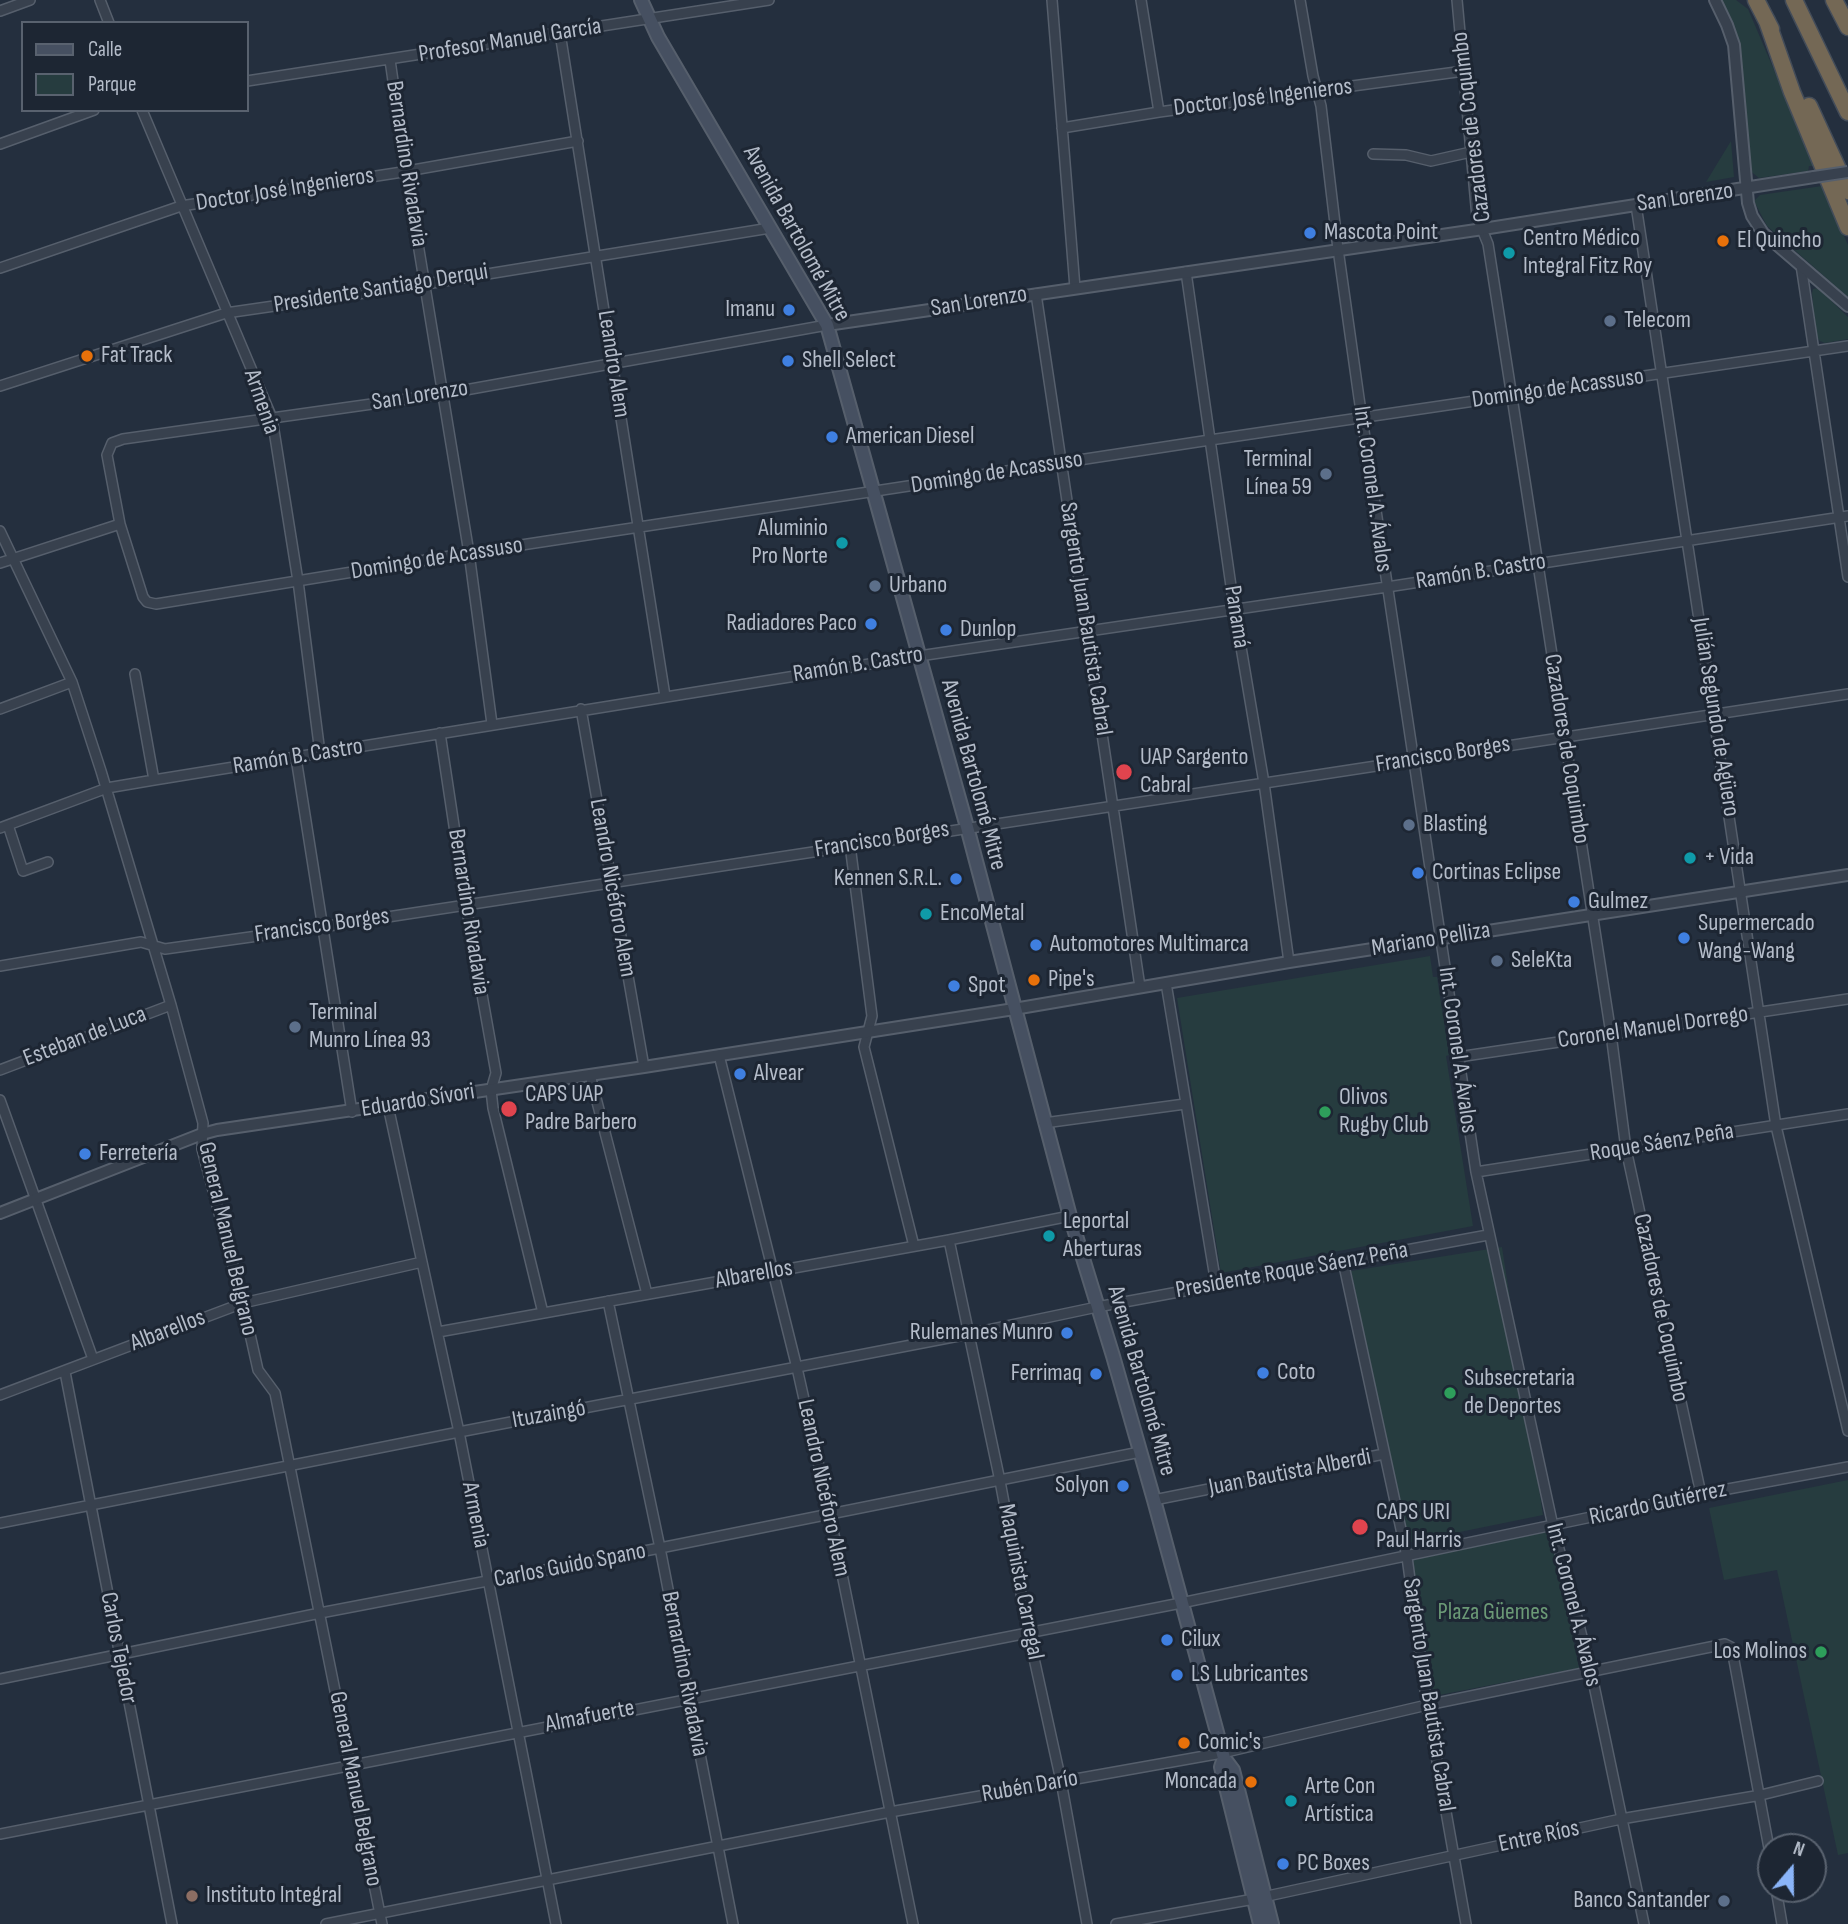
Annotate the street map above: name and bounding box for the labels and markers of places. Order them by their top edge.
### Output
place label: Mascota Point [1324,219,1438,247]
marker: Mascota Point [1302,225,1318,241]
place label: Centro Médico Integral Fitz Roy [1523,225,1652,281]
place label: El Quincho [1737,227,1822,255]
marker: El Quincho [1715,233,1731,249]
marker: Centro Médico Integral Fitz Roy [1501,245,1517,261]
place label: Imanu [725,296,775,324]
marker: Imanu [781,302,797,318]
place label: Telecom [1624,307,1691,335]
marker: Telecom [1602,313,1618,329]
place label: Fat Track [101,342,173,370]
place label: Shell Select [802,347,896,375]
marker: Fat Track [79,348,95,364]
marker: Shell Select [780,353,796,369]
place label: American Diesel [846,423,974,451]
marker: American Diesel [824,429,840,445]
place label: Terminal Línea 59 [1243,446,1312,502]
marker: Terminal Línea 59 [1318,466,1334,482]
place label: Aluminio Pro Norte [751,515,828,571]
marker: Aluminio Pro Norte [834,535,850,551]
place label: Urbano [889,572,947,600]
marker: Urbano [867,578,883,594]
place label: Radiadores Paco [726,610,857,638]
marker: Radiadores Paco [863,616,879,632]
place label: Dunlop [960,616,1016,644]
marker: Dunlop [938,622,954,638]
place label: UAP Sargento Cabral [1140,744,1248,800]
marker: UAP Sargento Cabral [1114,762,1134,782]
place label: Blasting [1423,811,1488,839]
marker: Blasting [1401,817,1417,833]
place label: + Vida [1704,844,1754,872]
marker: + Vida [1682,850,1698,866]
place label: Cortinas Eclipse [1432,859,1561,887]
place label: Kennen S.R.L. [834,865,942,893]
marker: Cortinas Eclipse [1410,865,1426,881]
marker: Kennen S.R.L. [948,871,964,887]
place label: Gulmez [1588,888,1648,916]
marker: Gulmez [1566,894,1582,910]
place label: EncoMetal [940,900,1024,928]
marker: EncoMetal [918,906,934,922]
place label: Supermercado Wang-Wang [1698,910,1815,966]
marker: Supermercado Wang-Wang [1676,930,1692,946]
place label: Automotores Multimarca [1050,931,1249,959]
marker: Automotores Multimarca [1028,937,1044,953]
place label: SeleKta [1511,947,1572,975]
marker: SeleKta [1489,953,1505,969]
place label: Pipe's [1048,966,1095,994]
place label: Spot [968,972,1005,1000]
marker: Pipe's [1026,972,1042,988]
marker: Spot [946,978,962,994]
place label: Terminal Munro Línea 93 [309,999,431,1055]
marker: Terminal Munro Línea 93 [287,1019,303,1035]
place label: Alvear [754,1060,804,1088]
marker: Alvear [732,1066,748,1082]
place label: CAPS UAP Padre Barbero [525,1081,637,1137]
place label: Olivos Rugby Club [1339,1084,1429,1140]
marker: CAPS UAP Padre Barbero [499,1099,519,1119]
marker: Olivos Rugby Club [1317,1104,1333,1120]
place label: Ferretería [99,1140,178,1168]
marker: Ferretería [77,1146,93,1162]
place label: Leportal Aberturas [1063,1208,1142,1264]
marker: Leportal Aberturas [1041,1228,1057,1244]
place label: Rulemanes Munro [910,1319,1053,1347]
marker: Rulemanes Munro [1059,1325,1075,1341]
place label: Coto [1277,1359,1315,1387]
place label: Ferrimaq [1011,1360,1082,1388]
marker: Coto [1255,1365,1271,1381]
place label: Subsecretaria de Deportes [1464,1365,1575,1421]
marker: Ferrimaq [1088,1366,1104,1382]
marker: Subsecretaria de Deportes [1442,1385,1458,1401]
place label: Solyon [1055,1472,1109,1500]
marker: Solyon [1115,1478,1131,1494]
place label: CAPS URI Paul Harris [1376,1499,1462,1555]
marker: CAPS URI Paul Harris [1350,1517,1370,1537]
place label: Cilux [1181,1626,1221,1654]
marker: Cilux [1159,1632,1175,1648]
place label: Los Molinos [1713,1638,1807,1666]
marker: Los Molinos [1813,1644,1829,1660]
place label: LS Lubricantes [1191,1661,1308,1689]
marker: LS Lubricantes [1169,1667,1185,1683]
place label: Comic's [1198,1729,1261,1757]
marker: Comic's [1176,1735,1192,1751]
place label: Moncada [1165,1768,1237,1796]
place label: Arte Con Artística [1305,1773,1375,1829]
marker: Moncada [1243,1774,1259,1790]
marker: Arte Con Artística [1283,1793,1299,1809]
place label: PC Boxes [1297,1850,1370,1878]
marker: PC Boxes [1275,1856,1291,1872]
place label: Instituto Integral [206,1882,342,1910]
place label: Banco Santander [1573,1887,1710,1915]
marker: Instituto Integral [184,1888,200,1904]
marker: Banco Santander [1716,1893,1732,1909]

